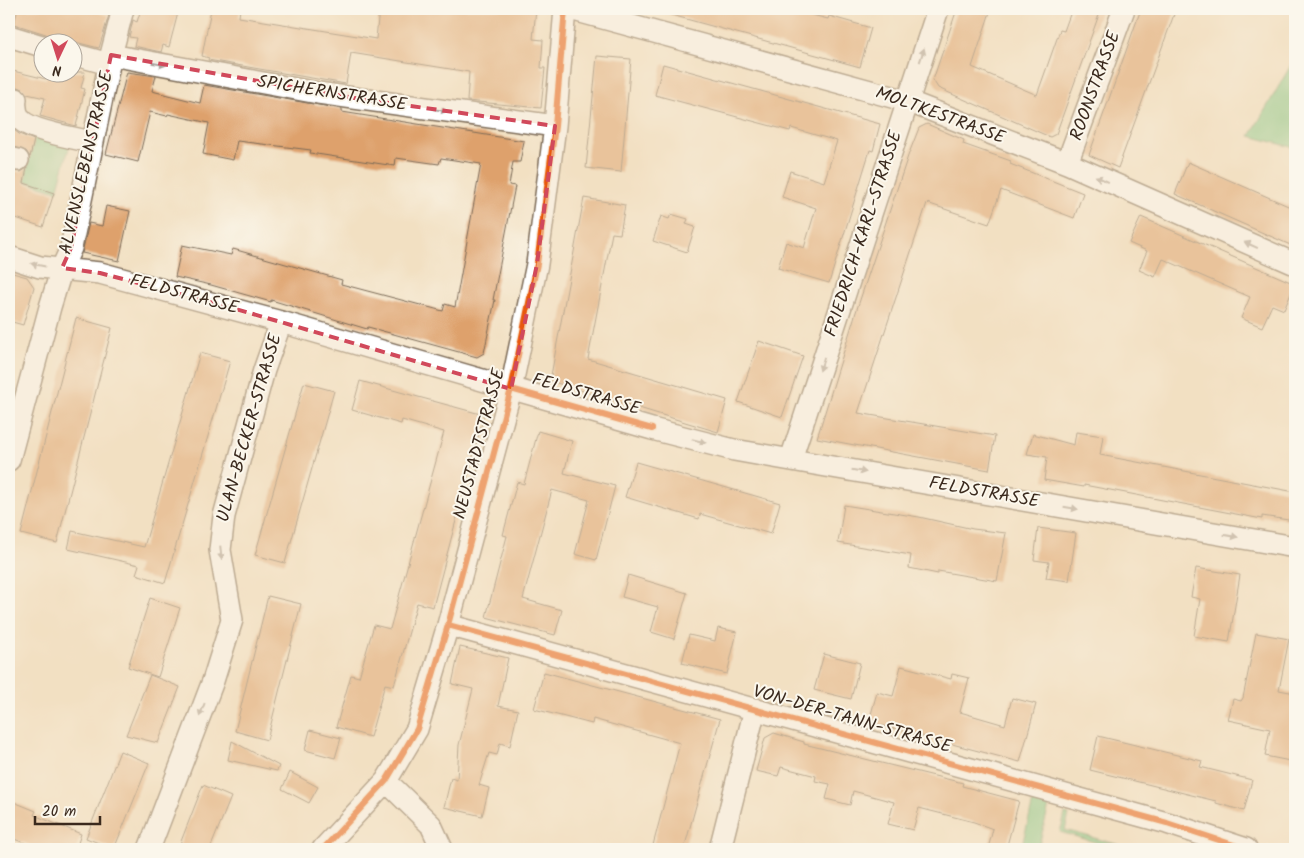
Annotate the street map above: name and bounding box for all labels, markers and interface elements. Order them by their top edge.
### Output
street label: ROONSTRASSE [1063,27,1129,145]
north arrow [32,32,82,82]
one-way arrow [918,47,926,62]
one-way arrow [151,60,167,68]
street label: SPICHERNSTRASSE [255,68,409,120]
street label: ALVENSLEBENSTRASSE [55,69,119,257]
street label: MOLTKESTRASSE [871,79,1009,153]
one-way arrow [432,106,448,114]
street label: FRIEDRICH-KARL-STRASSE [817,127,911,341]
one-way arrow [1095,174,1109,182]
one-way arrow [1244,240,1258,248]
one-way arrow [31,261,46,269]
street label: FELDSTRASSE [126,267,242,324]
street label: ULAN-BECKER-STRASSE [209,330,291,526]
one-way arrow [818,356,825,371]
street label: NEUSTADTSTRASSE [446,365,514,523]
street label: FELDSTRASSE [528,366,644,424]
one-way arrow [692,437,707,445]
one-way arrow [852,467,868,475]
street label: FELDSTRASSE [926,469,1042,517]
one-way arrow [1063,505,1079,513]
one-way arrow [1223,533,1239,541]
one-way arrow [217,546,225,562]
street label: VON-DER-TANN-STRASSE [749,678,955,762]
one-way arrow [198,703,206,718]
scale bar [35,793,100,825]
text: 20 m [42,800,76,824]

